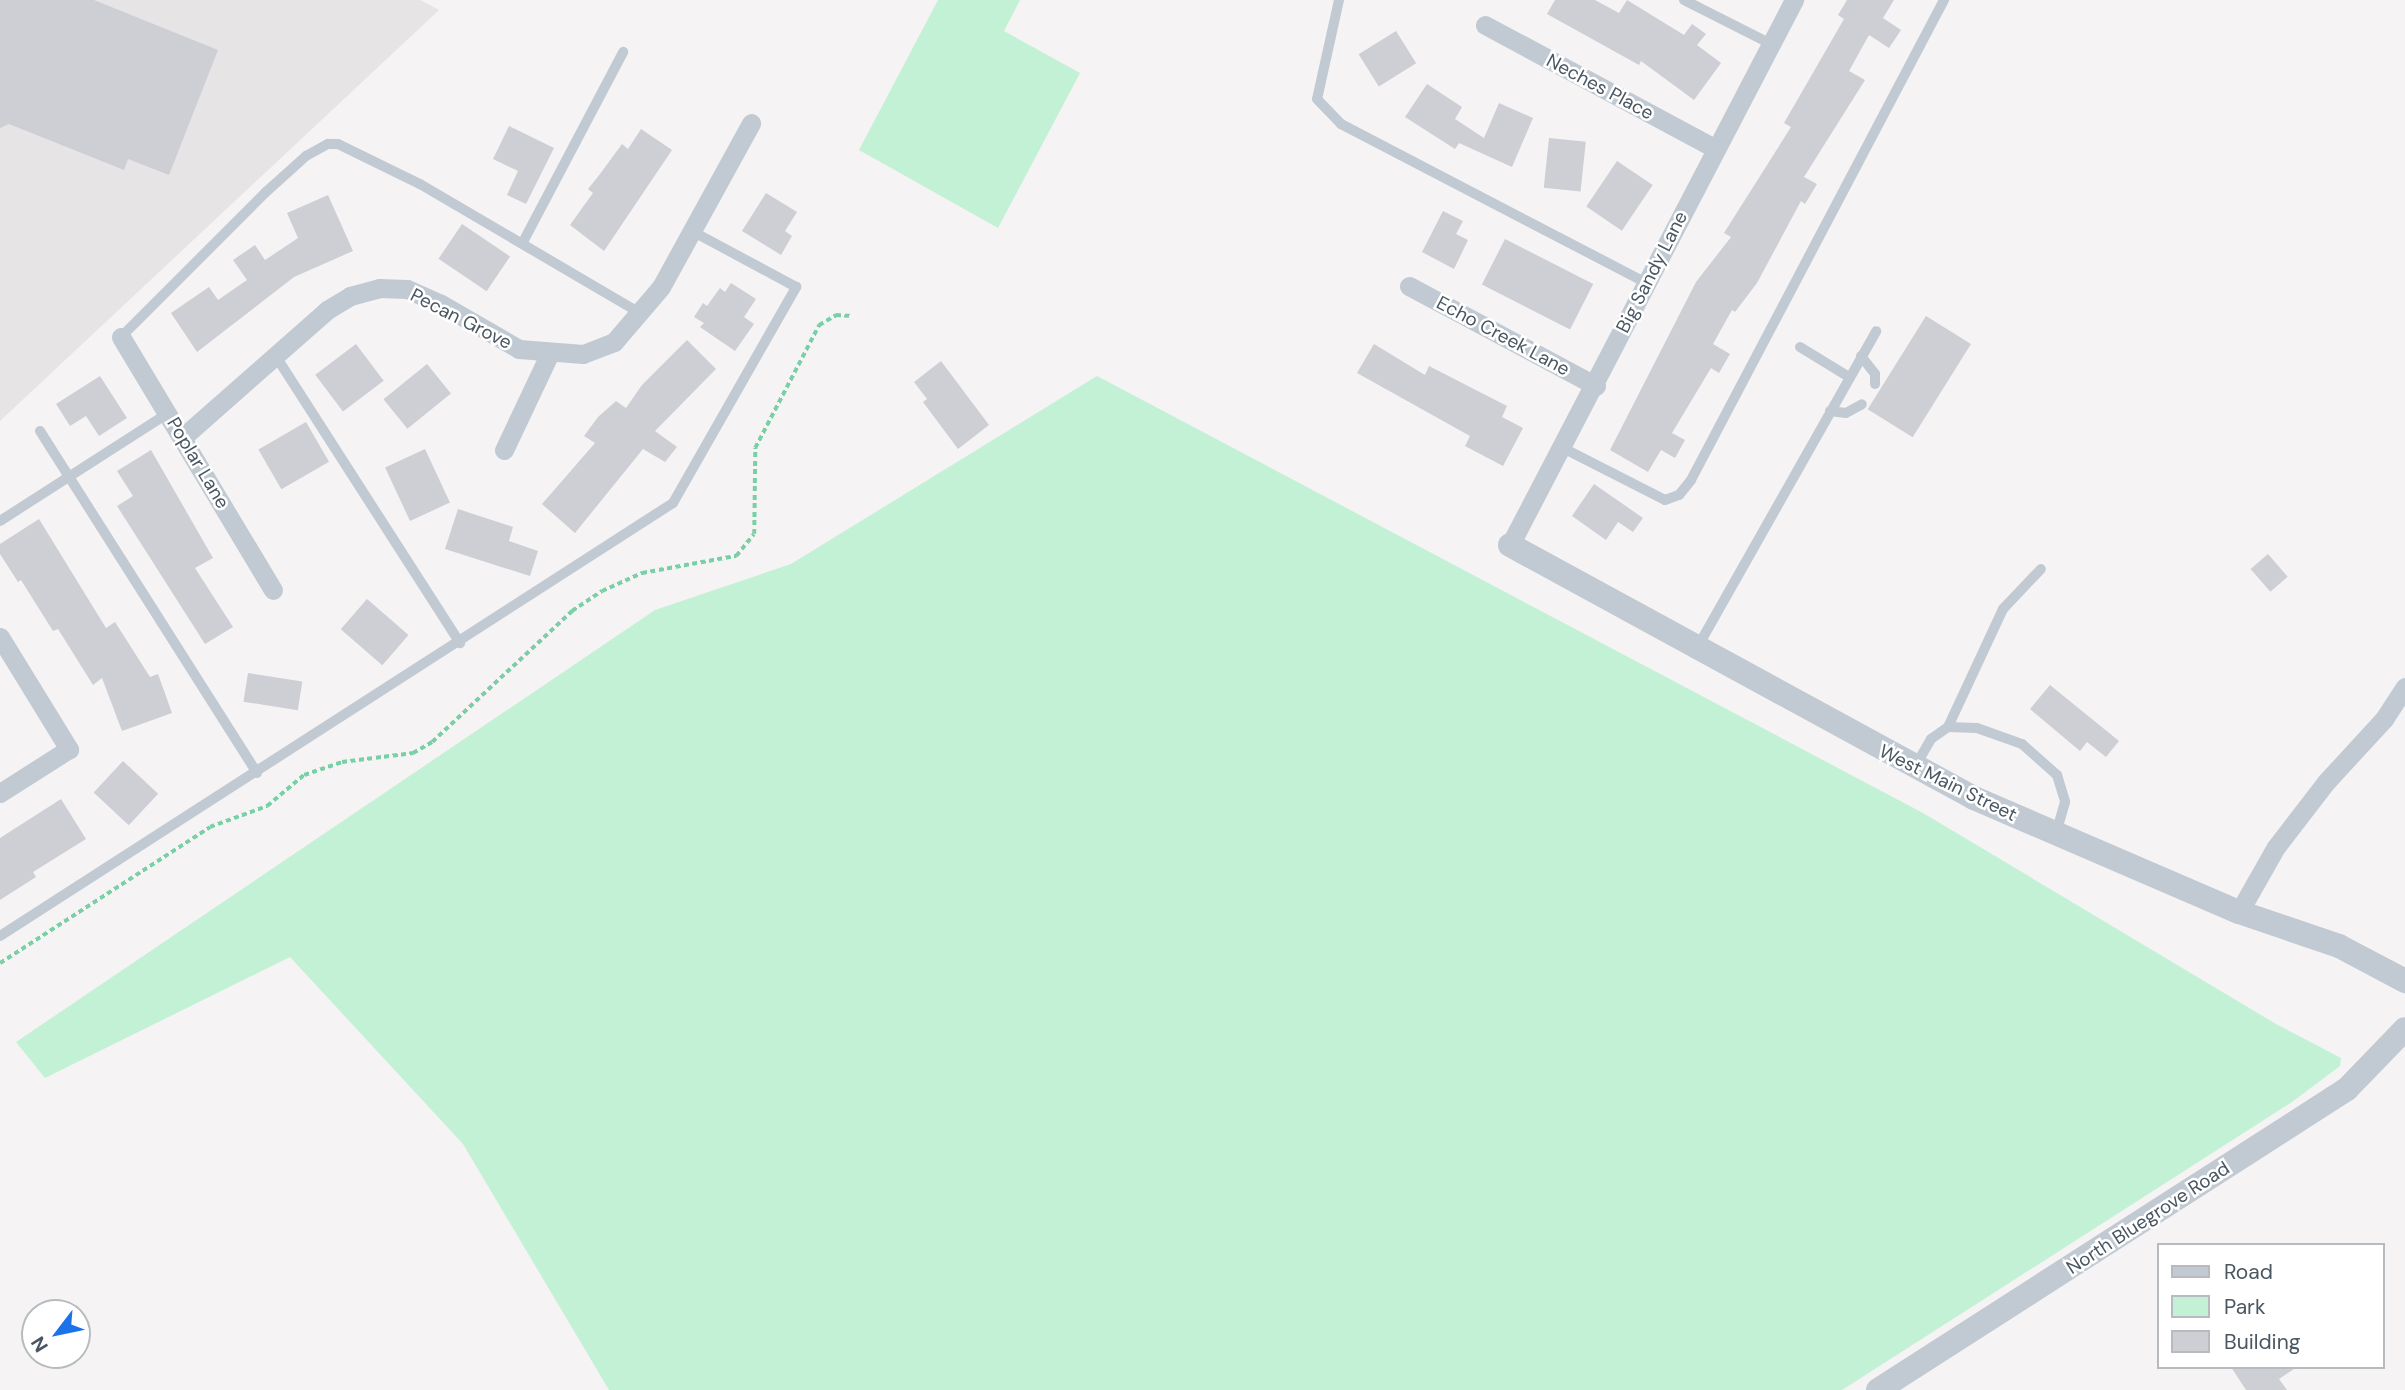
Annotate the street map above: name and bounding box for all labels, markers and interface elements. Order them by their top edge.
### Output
street label: Neches Place [1542,49,1658,125]
street label: Big Sandy Lane [1612,207,1692,337]
street label: Pecan Grove [407,284,515,354]
street label: Echo Creek Lane [1433,291,1573,381]
street label: Poplar Lane [162,413,234,513]
street label: West Main Street [1875,740,2021,826]
street label: North Bluegrove Road [2062,1157,2234,1279]
legend [2156,1243,2384,1369]
text: Road [2224,1258,2273,1286]
text: Park [2224,1293,2265,1321]
north arrow [21,1299,91,1369]
text: Building [2224,1328,2300,1356]
text: N [25,1332,54,1357]

